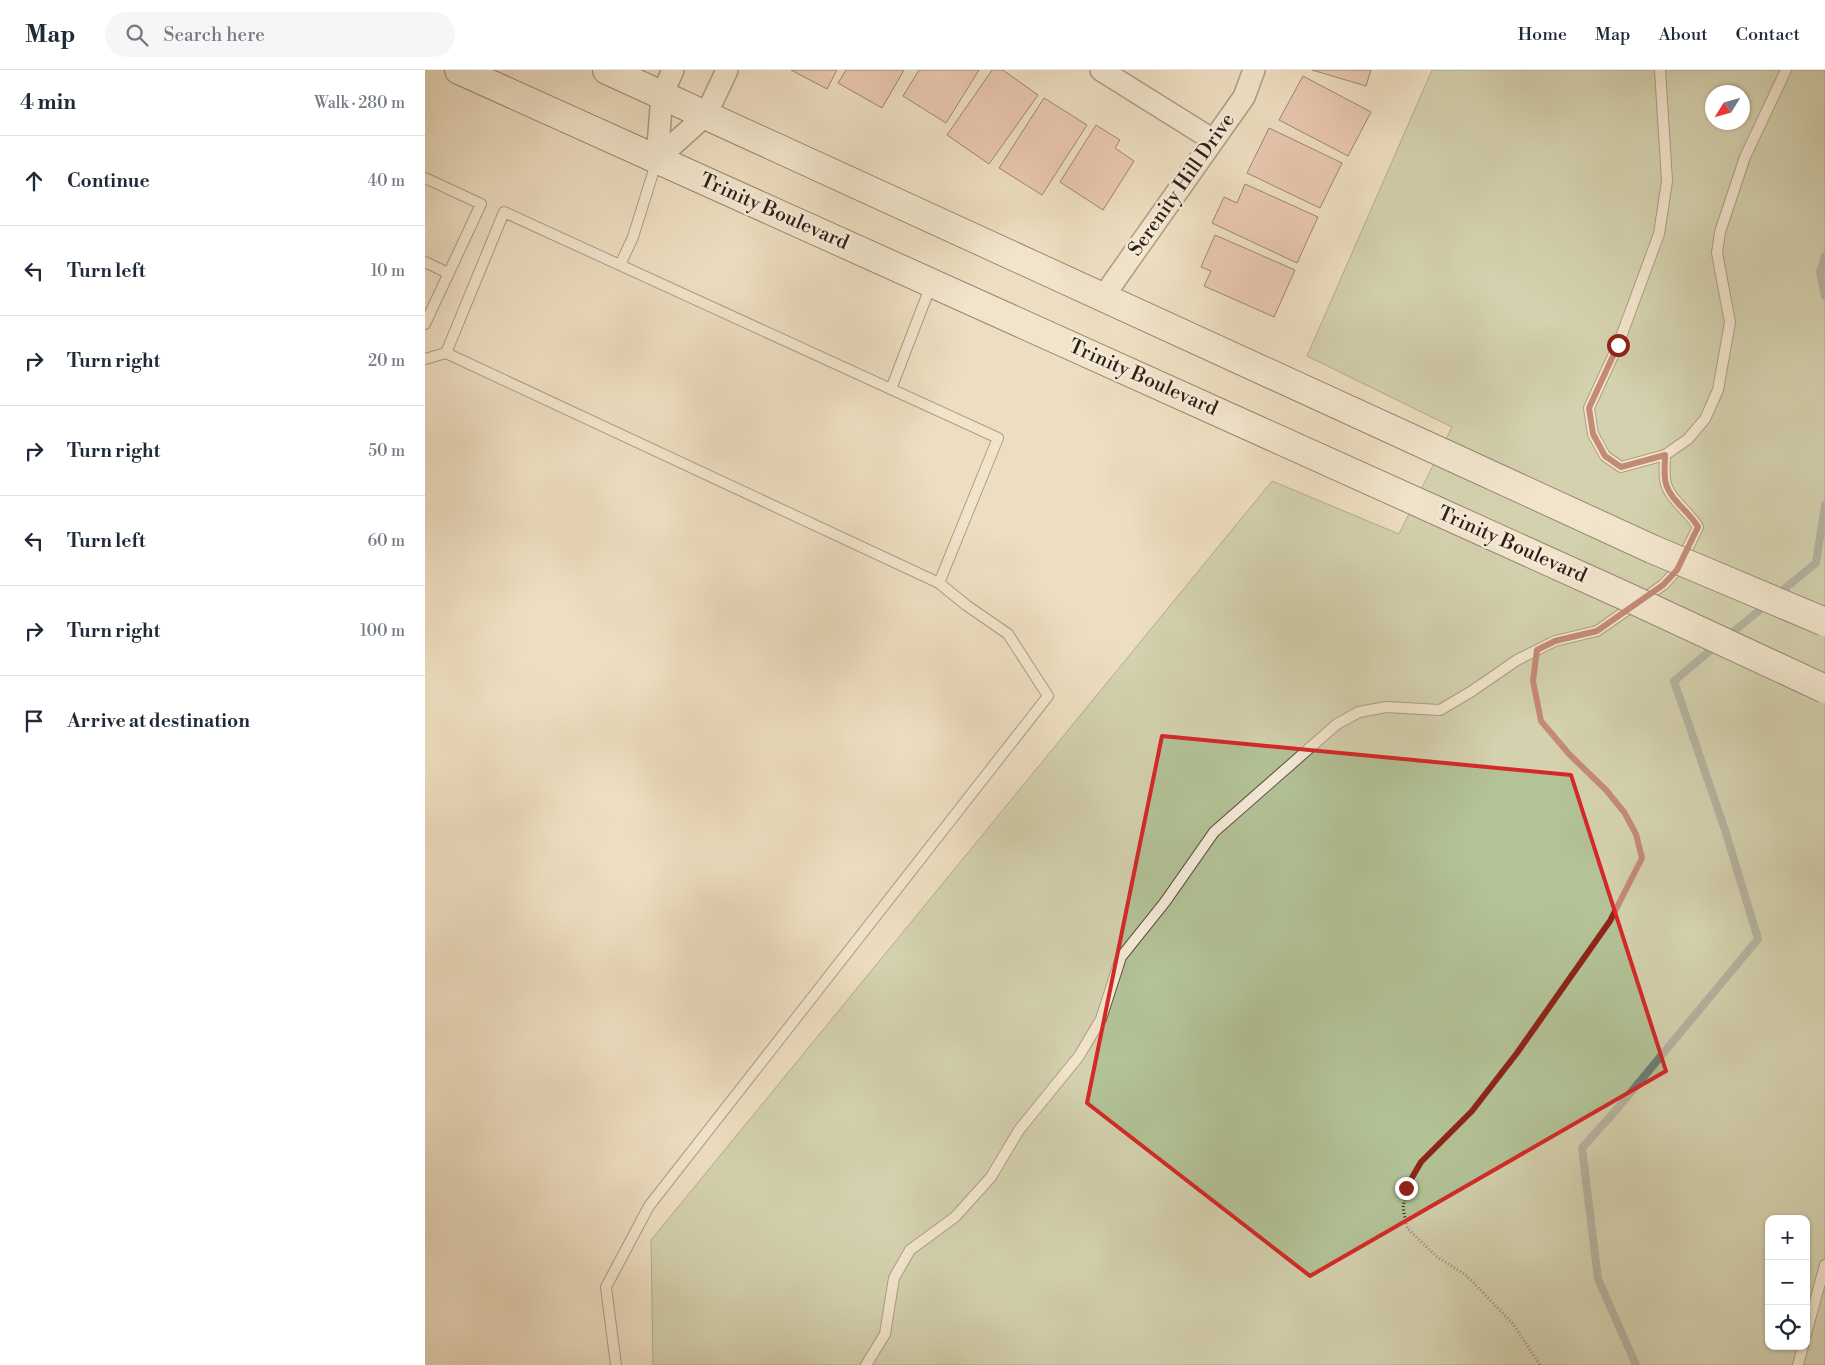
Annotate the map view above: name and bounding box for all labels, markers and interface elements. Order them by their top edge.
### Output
search box [105,12,455,57]
text: Map [25,20,75,50]
icon: search [123,21,151,49]
text: Search here [163,23,265,47]
text: Home [1518,23,1567,46]
text: Map [1595,23,1631,46]
text: About [1659,23,1708,46]
text: Contact [1736,23,1800,46]
north arrow [1705,85,1750,130]
text: 4 min [20,90,76,116]
text: Walk · 280 m [314,93,405,113]
street label: Serenity Hill Drive [1123,109,1241,261]
icon: ahead [20,167,48,195]
street label: Trinity Boulevard [696,168,853,256]
text: Continue [67,169,150,193]
text: 40 m [368,171,405,191]
icon: left [20,257,48,285]
text: Turn left [67,259,146,283]
text: 10 m [371,261,405,281]
street label: Trinity Boulevard [1065,334,1222,422]
route start [1607,334,1630,357]
icon: right [20,347,48,375]
text: Turn right [67,349,160,373]
text: 20 m [368,351,405,371]
icon: right [20,437,48,465]
text: Turn right [67,439,160,463]
text: 50 m [368,441,405,461]
street label: Trinity Boulevard [1434,501,1591,589]
icon: left [20,527,48,555]
text: Turn left [67,529,146,553]
text: 60 m [367,531,405,551]
icon: right [20,617,48,645]
text: Turn right [67,619,160,643]
text: 100 m [360,621,405,641]
icon: arrive [20,707,48,735]
text: Arrive at destination [67,709,250,733]
route end [1395,1177,1418,1200]
map controls [1765,1215,1810,1350]
button: + [1765,1215,1810,1260]
button: − [1765,1260,1810,1305]
button: locate [1765,1305,1810,1350]

